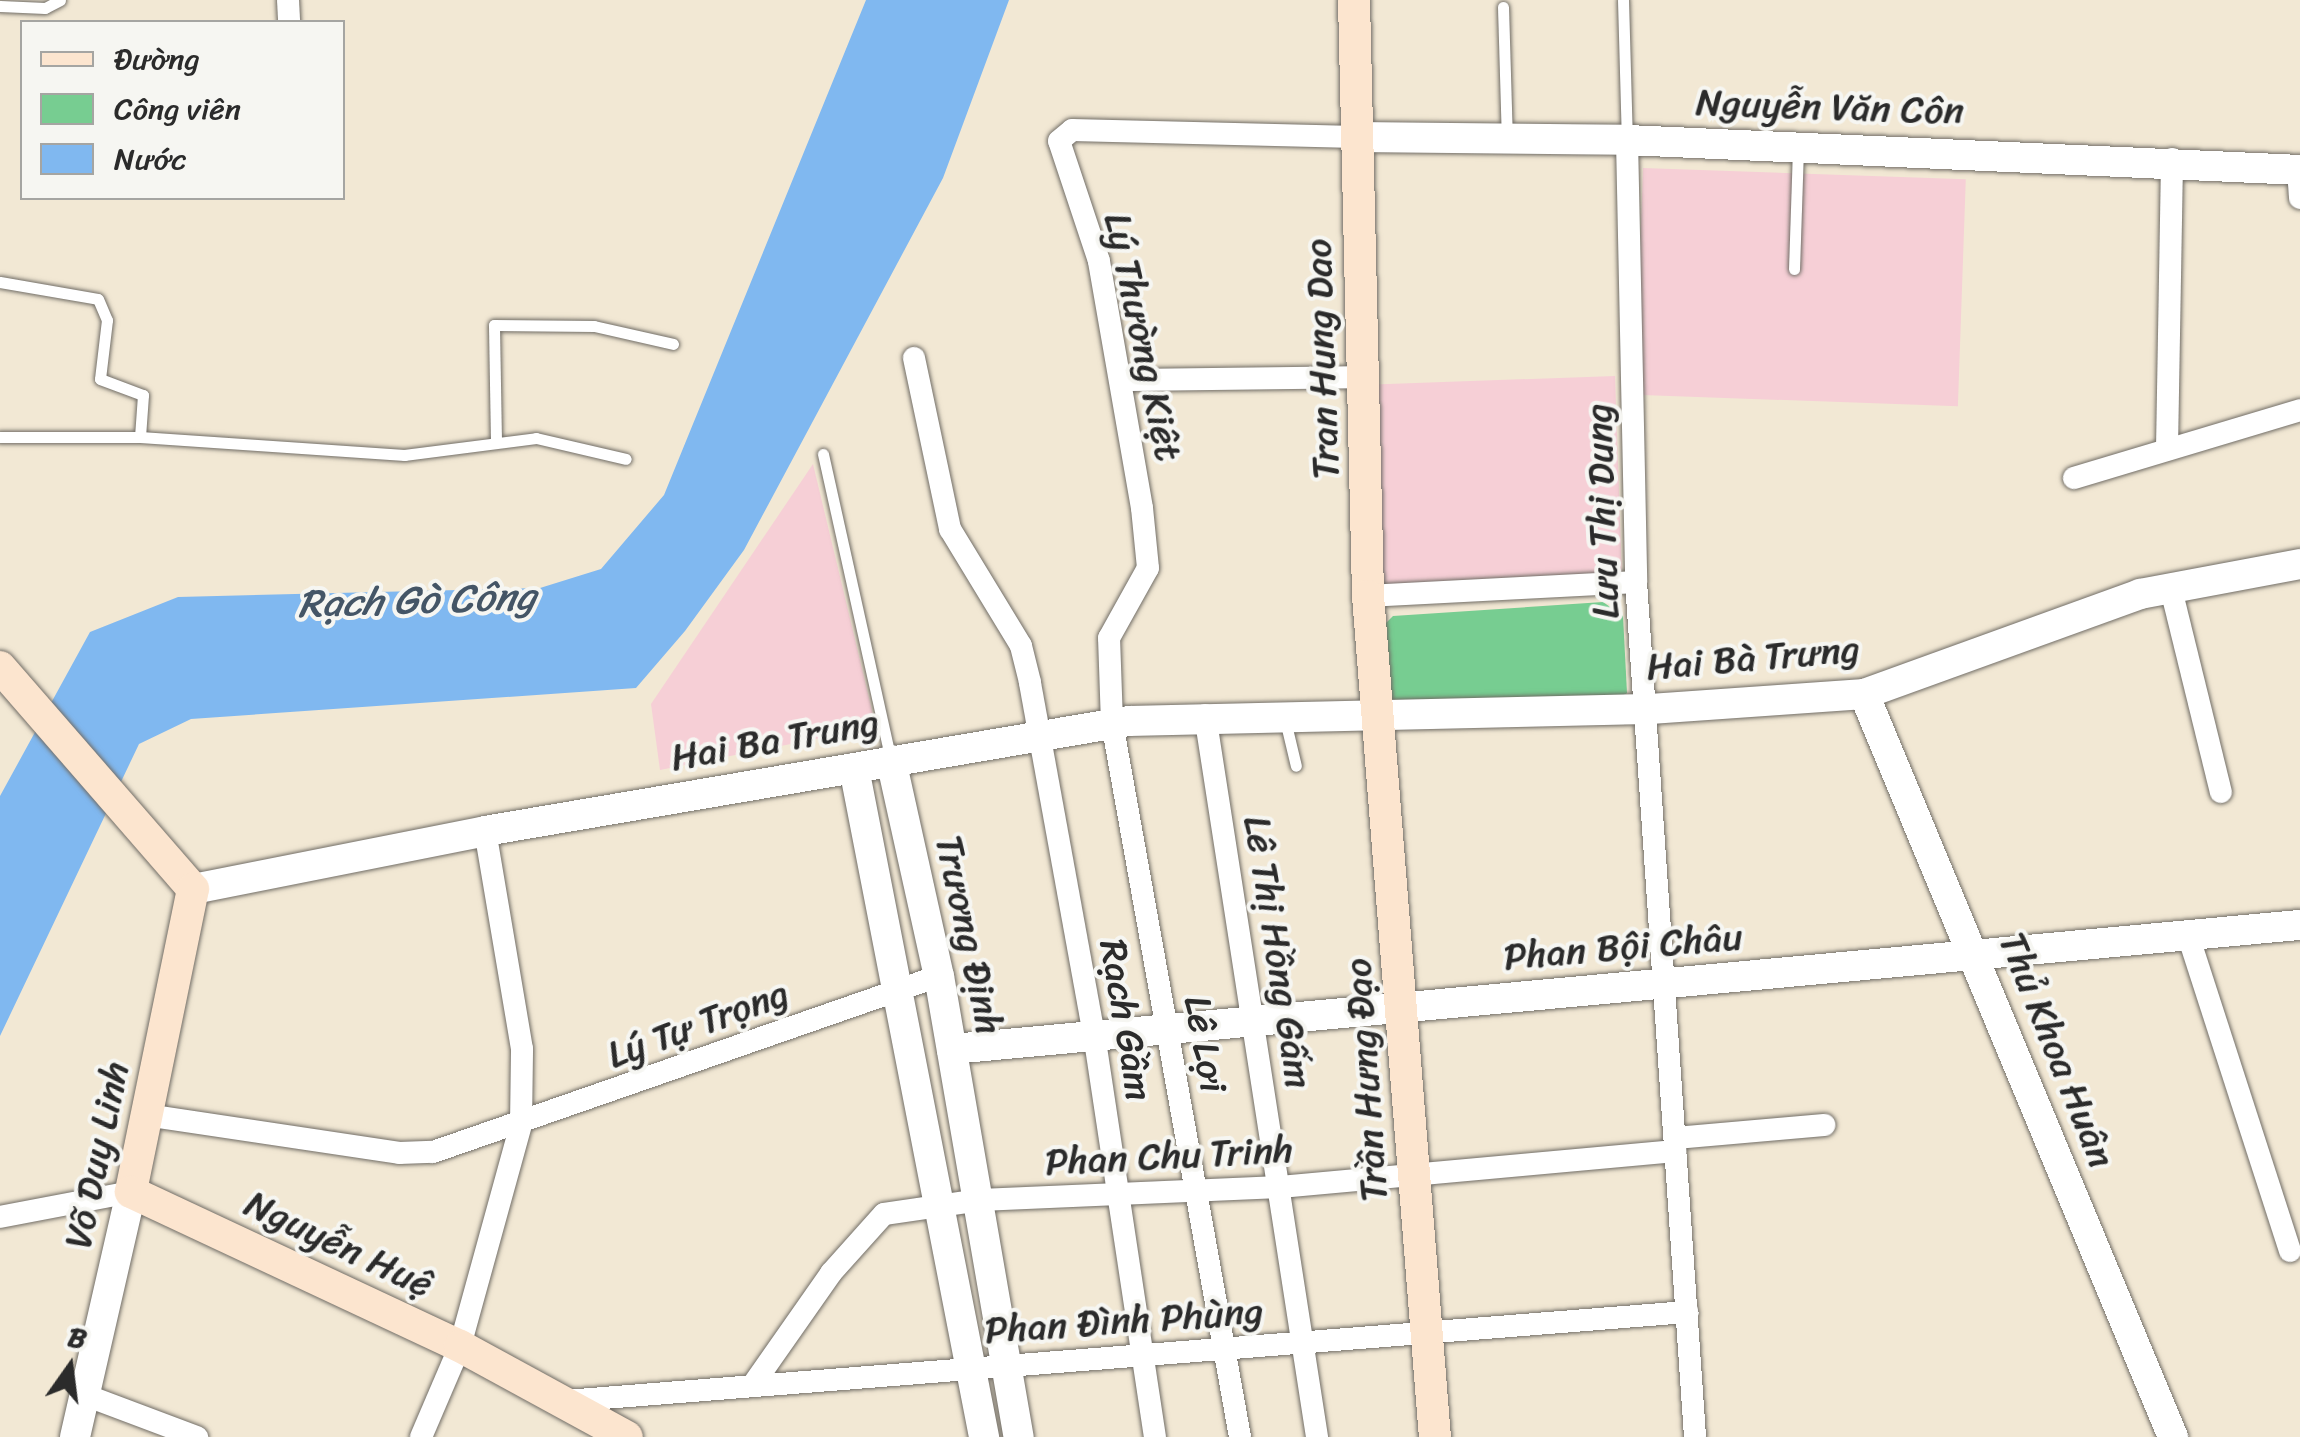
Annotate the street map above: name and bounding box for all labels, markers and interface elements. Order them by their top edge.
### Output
legend [20,20,345,200]
text: Đường [114,32,200,86]
street label: Nguyễn Văn Côn [1695,80,1965,134]
text: Công viên [114,82,241,136]
text: Nước [114,132,186,186]
street label: Lý Thường Kiệt [1094,208,1192,466]
street label: Tran Hung Dao [1295,238,1349,480]
street label: Lưu Thị Dung [1575,402,1629,620]
water label: Rạch Gò Công [297,572,537,628]
street label: Hai Bà Trưng [1643,626,1863,690]
street label: Hai Ba Trung [666,699,884,781]
street label: Lê Thị Hồng Gấm [1234,812,1322,1092]
street label: Trương Định [926,831,1012,1039]
street label: Phan Bội Châu [1502,914,1744,980]
street label: Thủ Khoa Huân [1989,926,2125,1174]
street label: Rạch Gầm [1089,936,1163,1104]
street label: Trần Hưng Đạo [1335,957,1397,1203]
street label: Lý Tự Trọng [601,970,795,1078]
street label: Lê Lợi [1174,992,1236,1096]
street label: Võ Duy Linh [55,1058,139,1252]
street label: Phan Chu Trinh [1043,1127,1295,1185]
street label: Nguyễn Huệ [238,1181,440,1307]
street label: Phan Đình Phùng [983,1289,1265,1353]
text: B [63,1311,92,1363]
north arrow [20,1317,120,1417]

